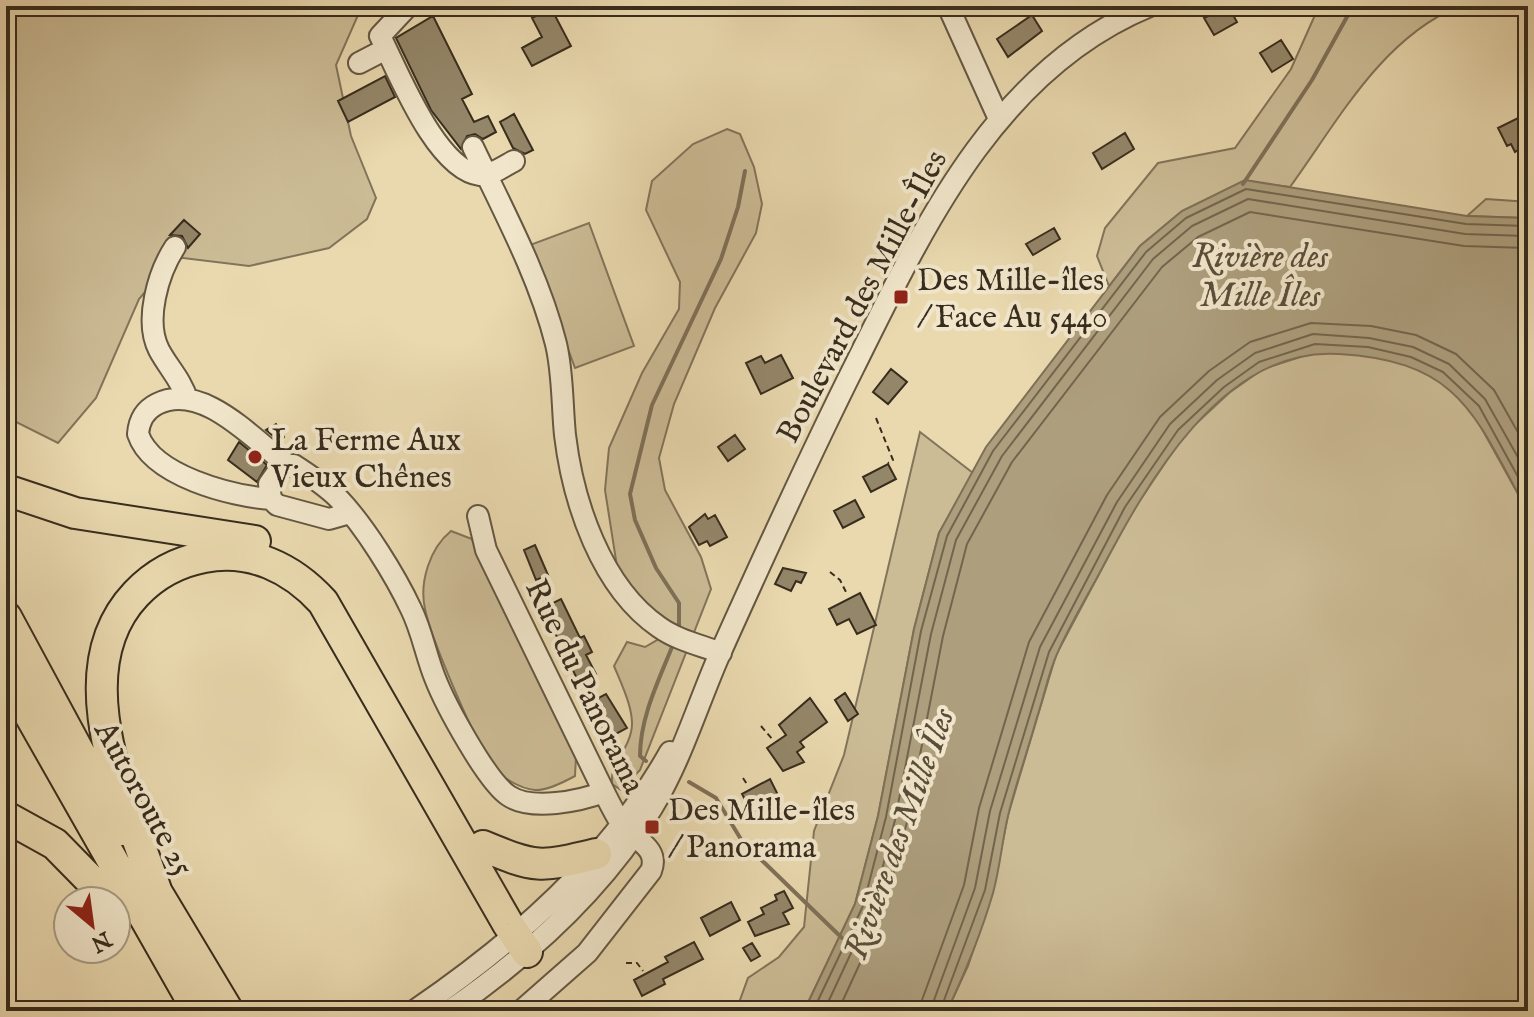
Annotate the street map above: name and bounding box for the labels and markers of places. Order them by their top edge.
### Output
place label: Des Mille-îles / Face Au 5440 [917,261,1108,339]
marker: Des Mille-îles / Face Au 5440 [892,288,910,306]
place label: La Ferme Aux Vieux Chênes [270,421,461,499]
marker: La Ferme Aux Vieux Chênes [246,448,264,466]
place label: Des Mille-îles / Panorama [668,791,855,869]
marker: Des Mille-îles / Panorama [643,818,661,836]

